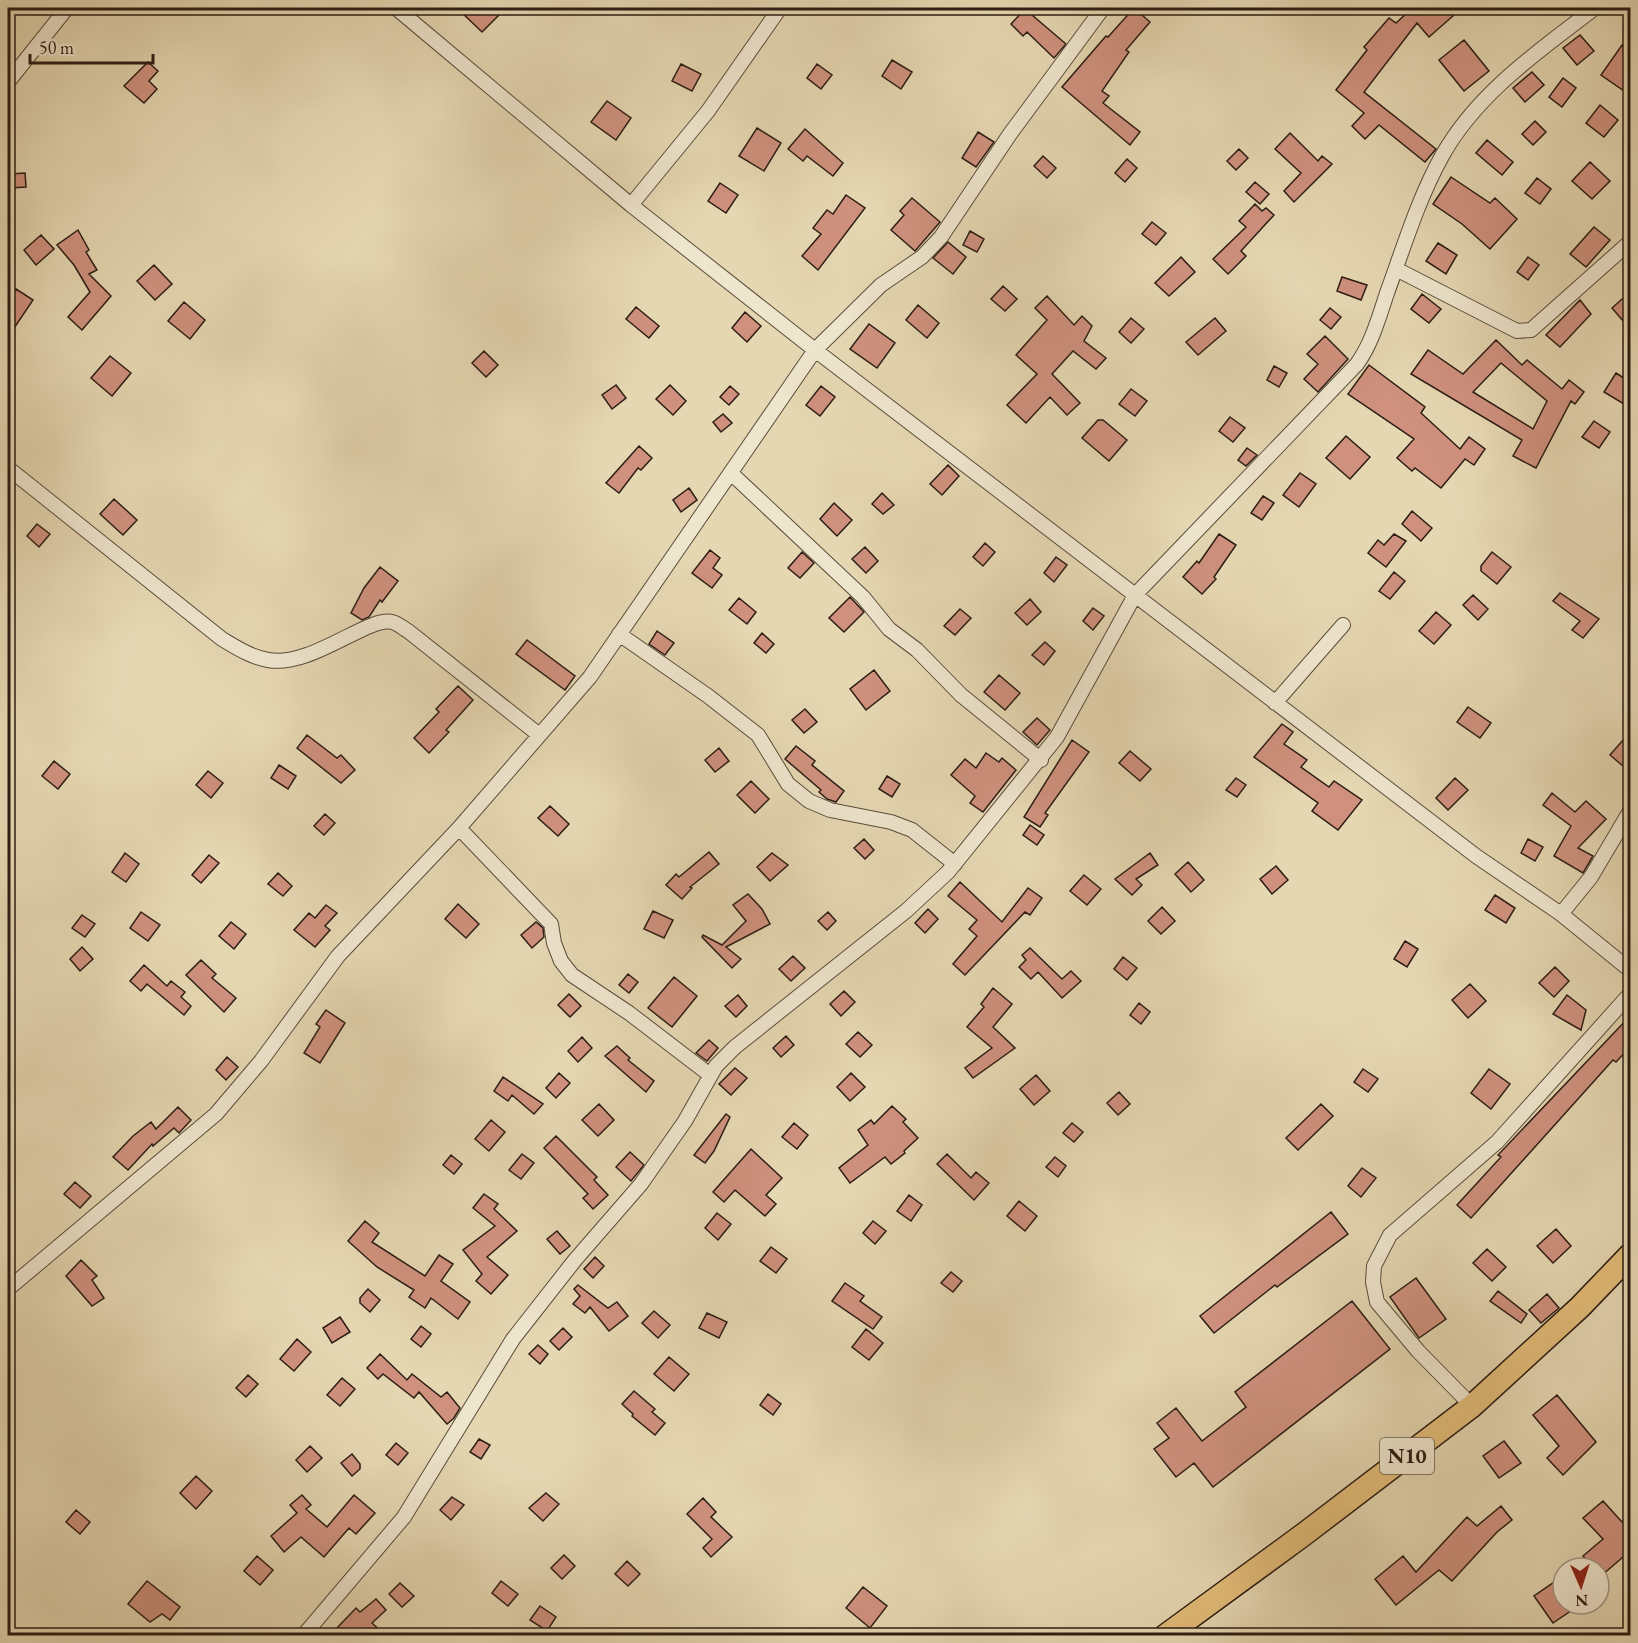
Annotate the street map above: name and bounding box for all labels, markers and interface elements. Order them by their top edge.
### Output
scale bar [30,27,153,65]
text: 50 m [39,36,74,59]
road number: N10 [1380,1438,1434,1474]
north arrow [1551,1556,1611,1616]
text: N [1575,1590,1589,1611]

